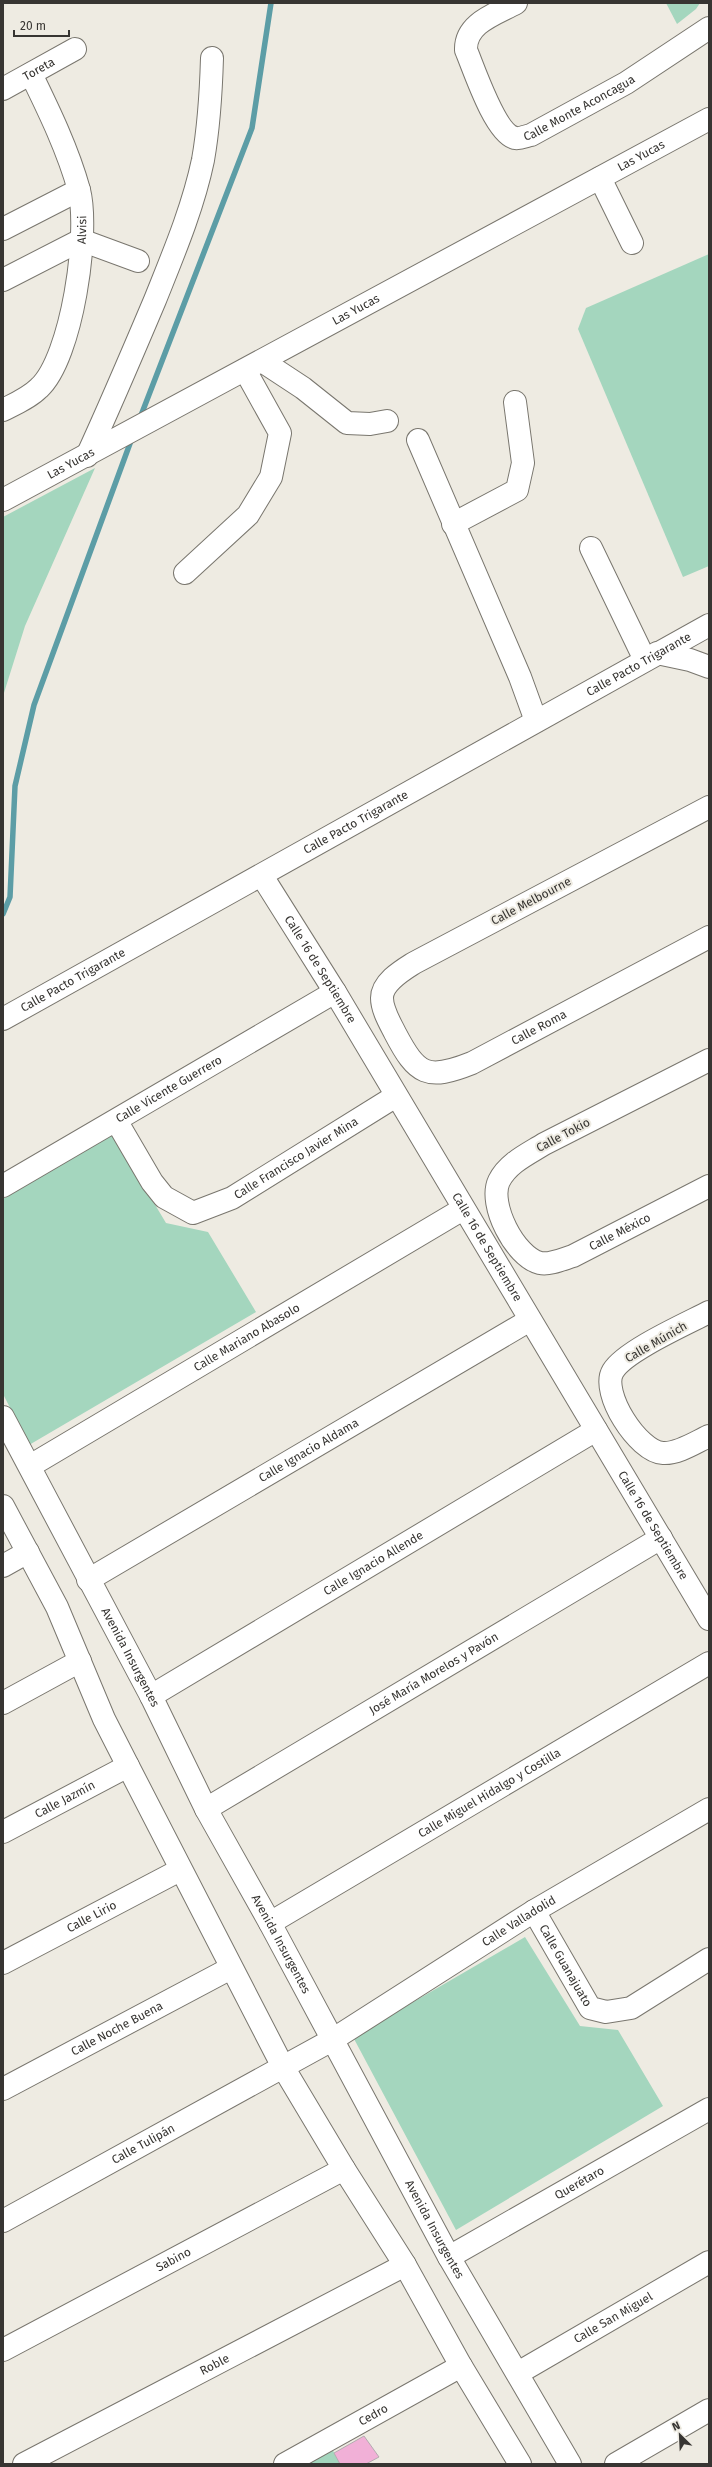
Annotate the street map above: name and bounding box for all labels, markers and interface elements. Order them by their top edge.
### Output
scale bar [14,12,69,38]
text: 20 m [20,19,46,33]
street label: Toreta [21,55,57,84]
street label: Calle Monte Aconcagua [522,72,638,144]
street label: Las Yucas [615,137,667,174]
street label: Alvisi [75,215,89,244]
street label: Las Yucas [330,291,382,328]
street label: Las Yucas [45,445,97,482]
street label: Calle Pacto Trigarante [584,629,693,699]
street label: Calle Pacto Trigarante [301,787,411,857]
street label: Calle Melbourne [489,874,573,928]
street label: Calle 16 de Septiembre [282,913,359,1026]
street label: Calle Pacto Trigarante [18,945,128,1015]
street label: Calle Roma [509,1007,569,1048]
street label: Calle Vicente Guerrero [113,1053,224,1126]
street label: Calle Francisco Javier Mina [231,1114,361,1202]
street label: Calle Tokio [534,1115,592,1155]
street label: Calle 16 de Septiembre [449,1190,525,1304]
street label: Calle México [587,1210,653,1254]
street label: Calle Mariano Abasolo [191,1301,302,1374]
street label: Calle Múnich [623,1319,689,1365]
street label: Calle Ignacio Aldama [256,1415,361,1485]
street label: Calle 16 de Septiembre [615,1468,691,1582]
street label: Calle Ignacio Allende [321,1528,426,1598]
street label: Avenida Insurgentes [98,1605,162,1710]
street label: José María Morelos y Pavón [367,1630,501,1717]
street label: Calle Miguel Hidalgo y Costilla [416,1745,563,1841]
street label: Calle Jazmín [32,1778,97,1821]
street label: Avenida Insurgentes [249,1892,314,1996]
street label: Calle Valladolid [479,1893,558,1949]
street label: Calle Lirio [64,1898,119,1935]
street label: Calle Guanajuato [536,1922,595,2009]
street label: Calle Noche Buena [69,1998,165,2059]
street label: Calle Tulipán [109,2121,177,2167]
street label: Querétaro [552,2163,607,2202]
street label: Avenida Insurgentes [402,2178,467,2282]
street label: Sabino [154,2245,193,2275]
street label: Calle San Miguel [571,2289,656,2346]
street label: Roble [197,2351,232,2378]
street label: Cedro [356,2401,390,2429]
north arrow [660,2415,700,2455]
text: N [670,2419,682,2434]

